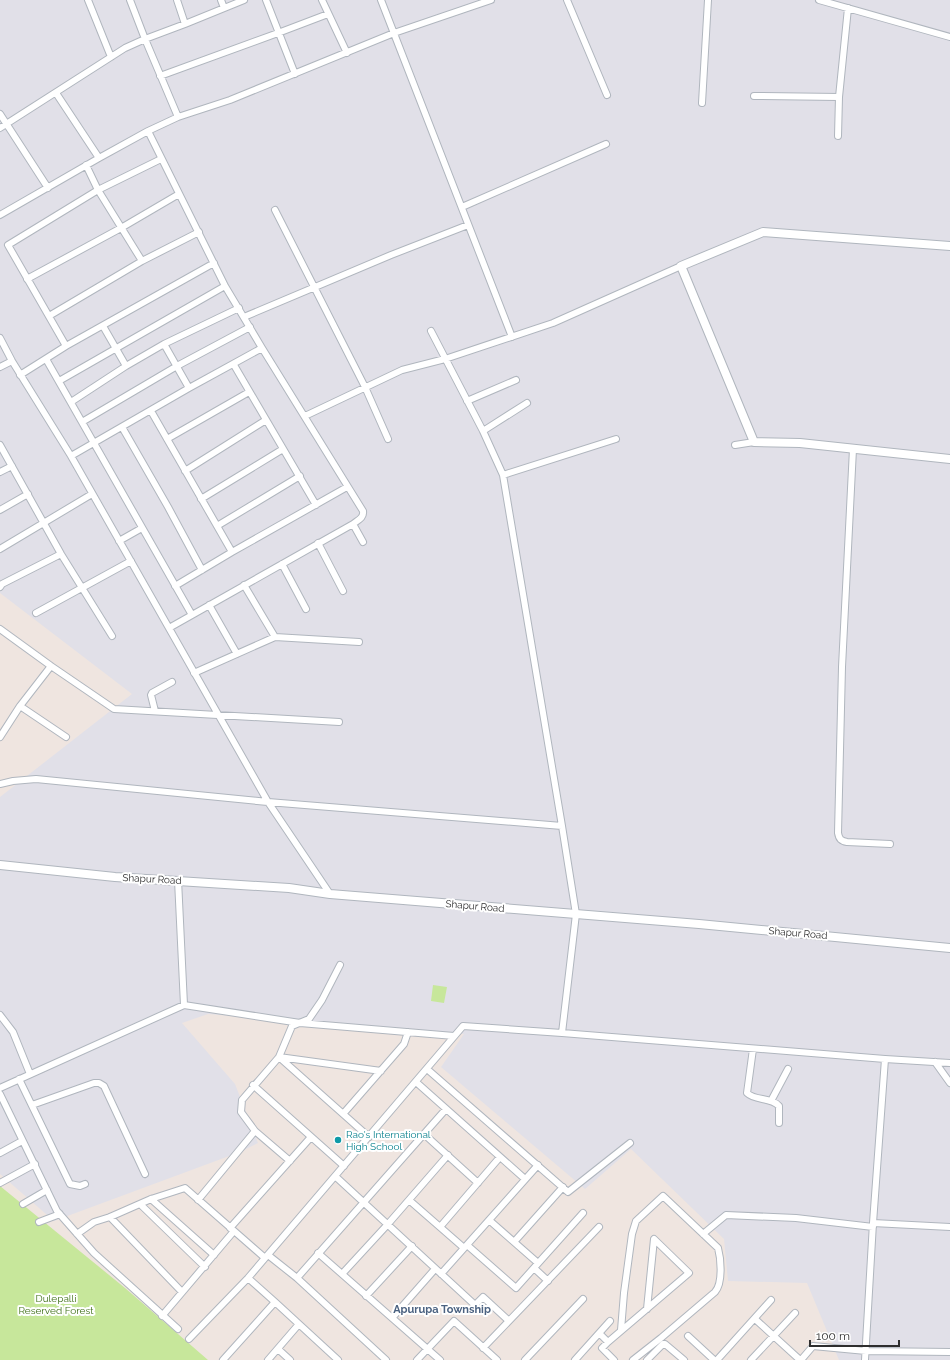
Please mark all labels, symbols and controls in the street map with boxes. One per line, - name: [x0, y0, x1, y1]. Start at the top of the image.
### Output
- street label: Shapur Road: [122, 872, 182, 886]
- street label: Shapur Road: [445, 898, 505, 914]
- street label: Shapur Road: [768, 925, 828, 941]
- place label: Rao's International High School: [346, 1129, 431, 1152]
- marker: Rao's International High School: [333, 1135, 343, 1145]
- park label: Dulepalli Reserved Forest: [18, 1293, 94, 1316]
- district label: Apurupa Township: [393, 1303, 491, 1316]
- scale bar: [810, 1322, 899, 1348]
- text: 100 m: [816, 1329, 850, 1343]

